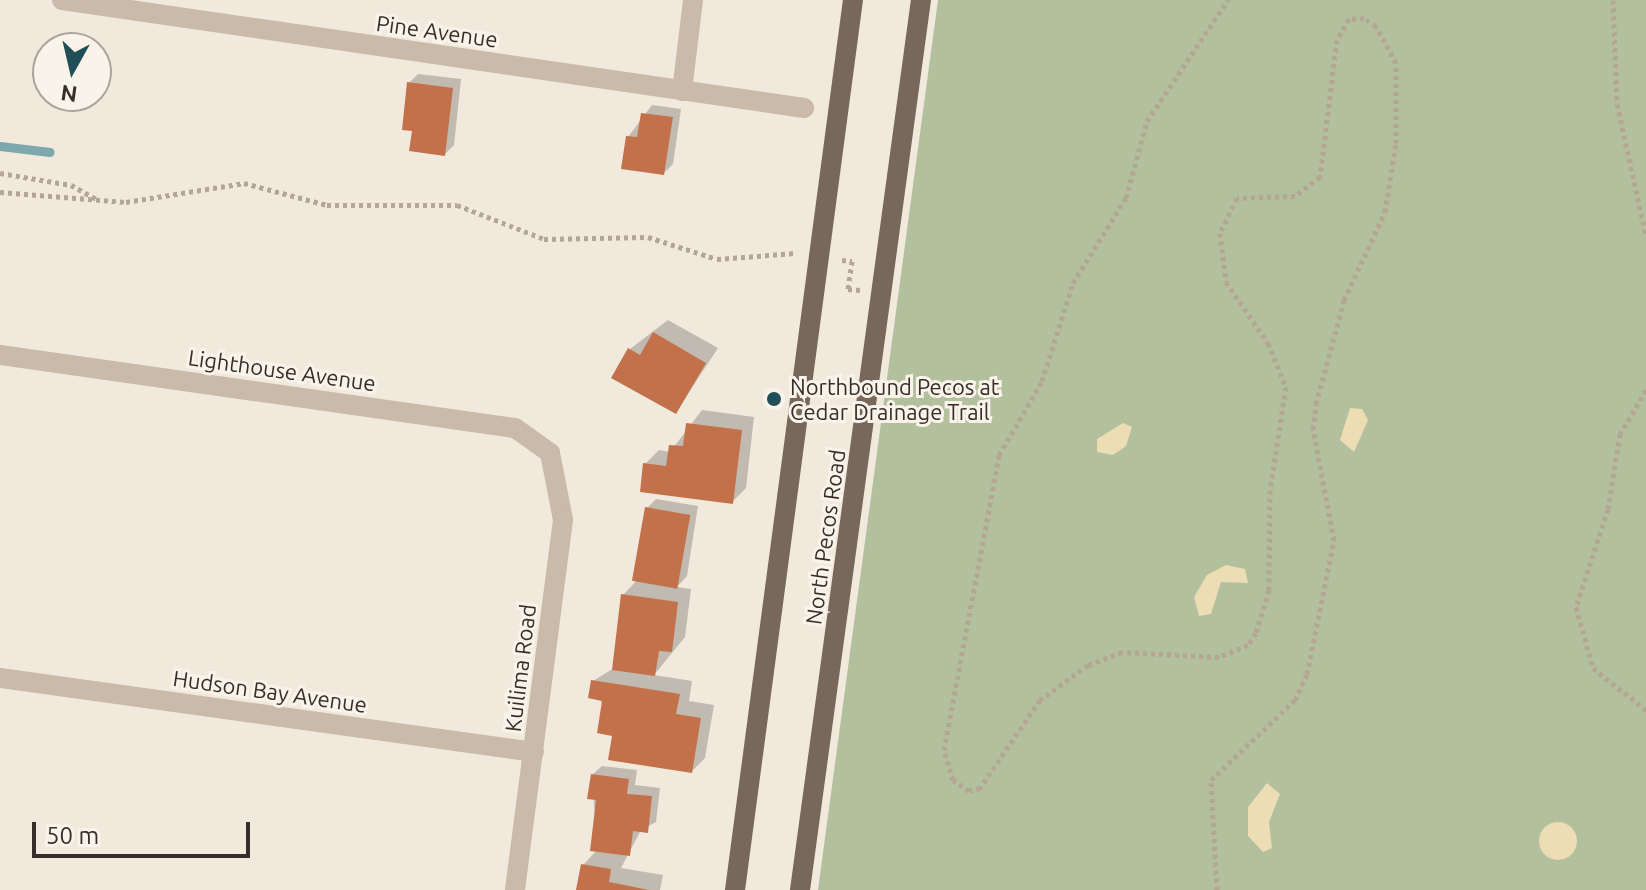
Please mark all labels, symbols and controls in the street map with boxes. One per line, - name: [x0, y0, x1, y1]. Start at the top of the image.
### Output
- street label: Pine Avenue: [375, 9, 499, 53]
- north arrow: [32, 32, 112, 112]
- text: N: [59, 81, 79, 108]
- street label: Lighthouse Avenue: [186, 344, 378, 396]
- place label: Northbound Pecos at Cedar Drainage Trail: [790, 373, 999, 424]
- marker: Northbound Pecos at Cedar Drainage Trail: [765, 390, 783, 408]
- street label: North Pecos Road: [800, 448, 850, 626]
- street label: Kuilima Road: [499, 603, 541, 733]
- street label: Hudson Bay Avenue: [171, 664, 369, 718]
- scale bar: [36, 806, 254, 856]
- text: 50 m: [46, 822, 99, 849]

